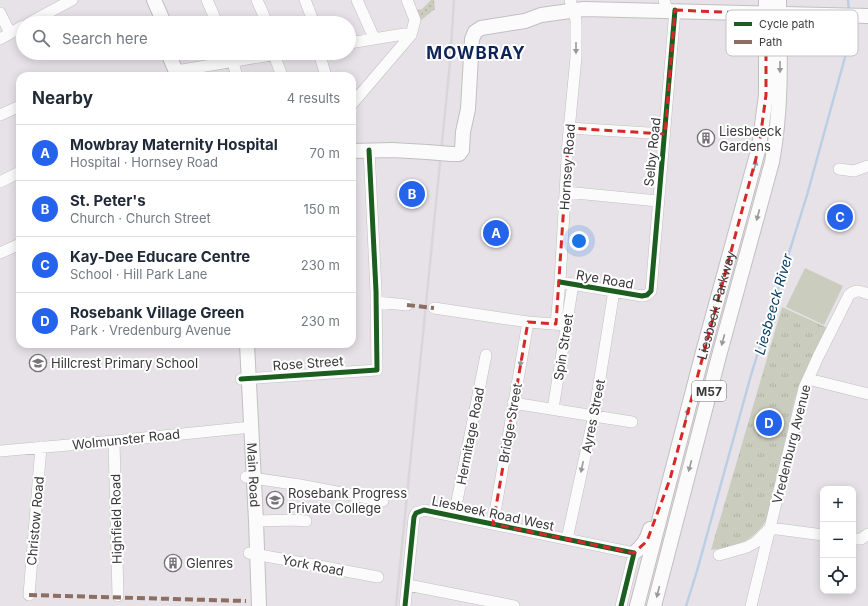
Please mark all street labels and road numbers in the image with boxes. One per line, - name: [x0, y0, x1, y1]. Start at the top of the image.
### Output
- street label: Selby Road: [640, 117, 664, 187]
- street label: Hornsey Road: [556, 123, 578, 211]
- street label: Liesbeek Parkway: [693, 249, 738, 361]
- street label: Rye Road: [575, 266, 635, 292]
- street label: Spin Street: [550, 312, 576, 382]
- street label: Rose Street: [272, 353, 344, 373]
- street label: Ayres Street: [578, 378, 608, 454]
- road number: M57: [692, 381, 726, 401]
- street label: Bridge Street: [495, 382, 525, 464]
- street label: Vredenburg Avenue: [768, 383, 814, 505]
- street label: Hermitage Road: [453, 386, 487, 486]
- street label: Wolmunster Road: [71, 425, 181, 453]
- street label: Main Road: [244, 442, 263, 508]
- street label: Highfield Road: [107, 474, 125, 564]
- street label: Christow Road: [23, 476, 47, 566]
- street label: Liesbeek Road West: [430, 492, 556, 534]
- street label: York Road: [281, 551, 345, 579]

